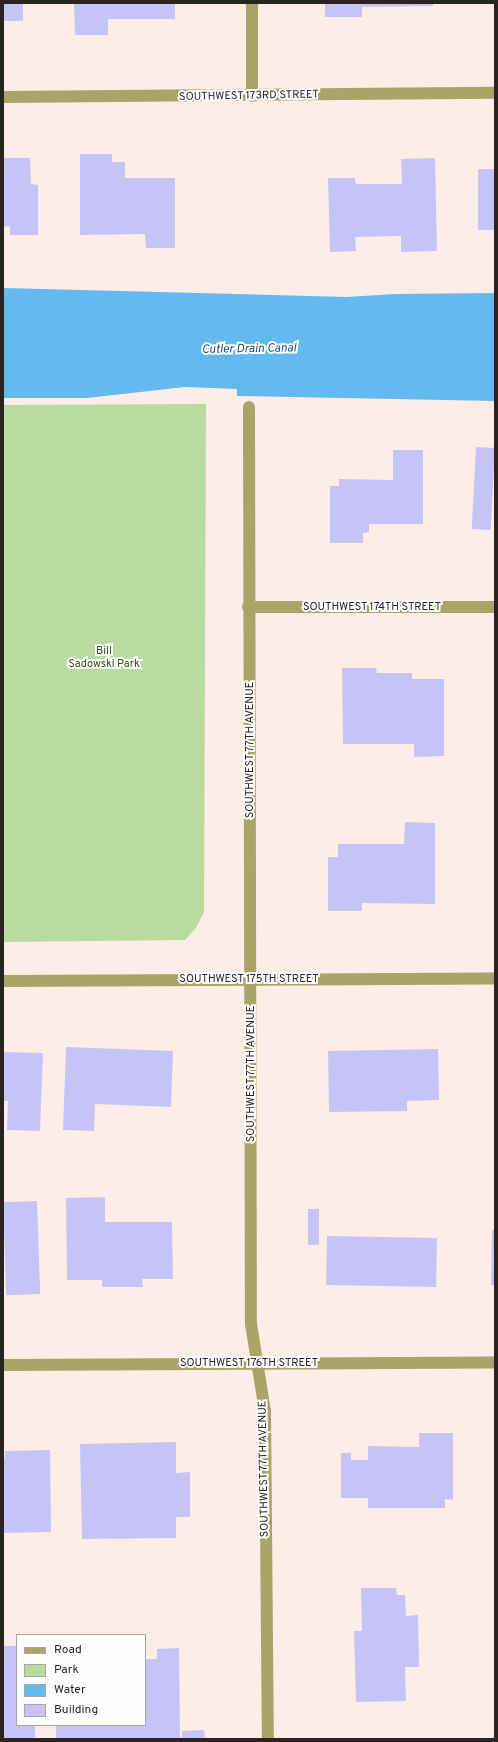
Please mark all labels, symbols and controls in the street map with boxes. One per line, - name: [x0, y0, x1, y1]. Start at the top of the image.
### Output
- street label: SOUTHWEST 173RD STREET: [179, 88, 319, 104]
- water label: Cutler Drain Canal: [202, 342, 296, 358]
- street label: SOUTHWEST 174TH STREET: [303, 600, 441, 614]
- park label: Bill Sadowski Park: [68, 645, 140, 671]
- street label: SOUTHWEST 77TH AVENUE: [243, 681, 257, 819]
- street label: SOUTHWEST 175TH STREET: [179, 972, 319, 986]
- street label: SOUTHWEST 77TH AVENUE: [244, 1005, 258, 1143]
- street label: SOUTHWEST 176TH STREET: [180, 1356, 318, 1370]
- street label: SOUTHWEST 77TH AVENUE: [256, 1400, 272, 1538]
- legend: [16, 1634, 146, 1726]
- text: Road: [54, 1642, 82, 1658]
- text: Park: [54, 1662, 79, 1678]
- text: Water: [54, 1682, 86, 1698]
- text: Building: [54, 1702, 98, 1718]

